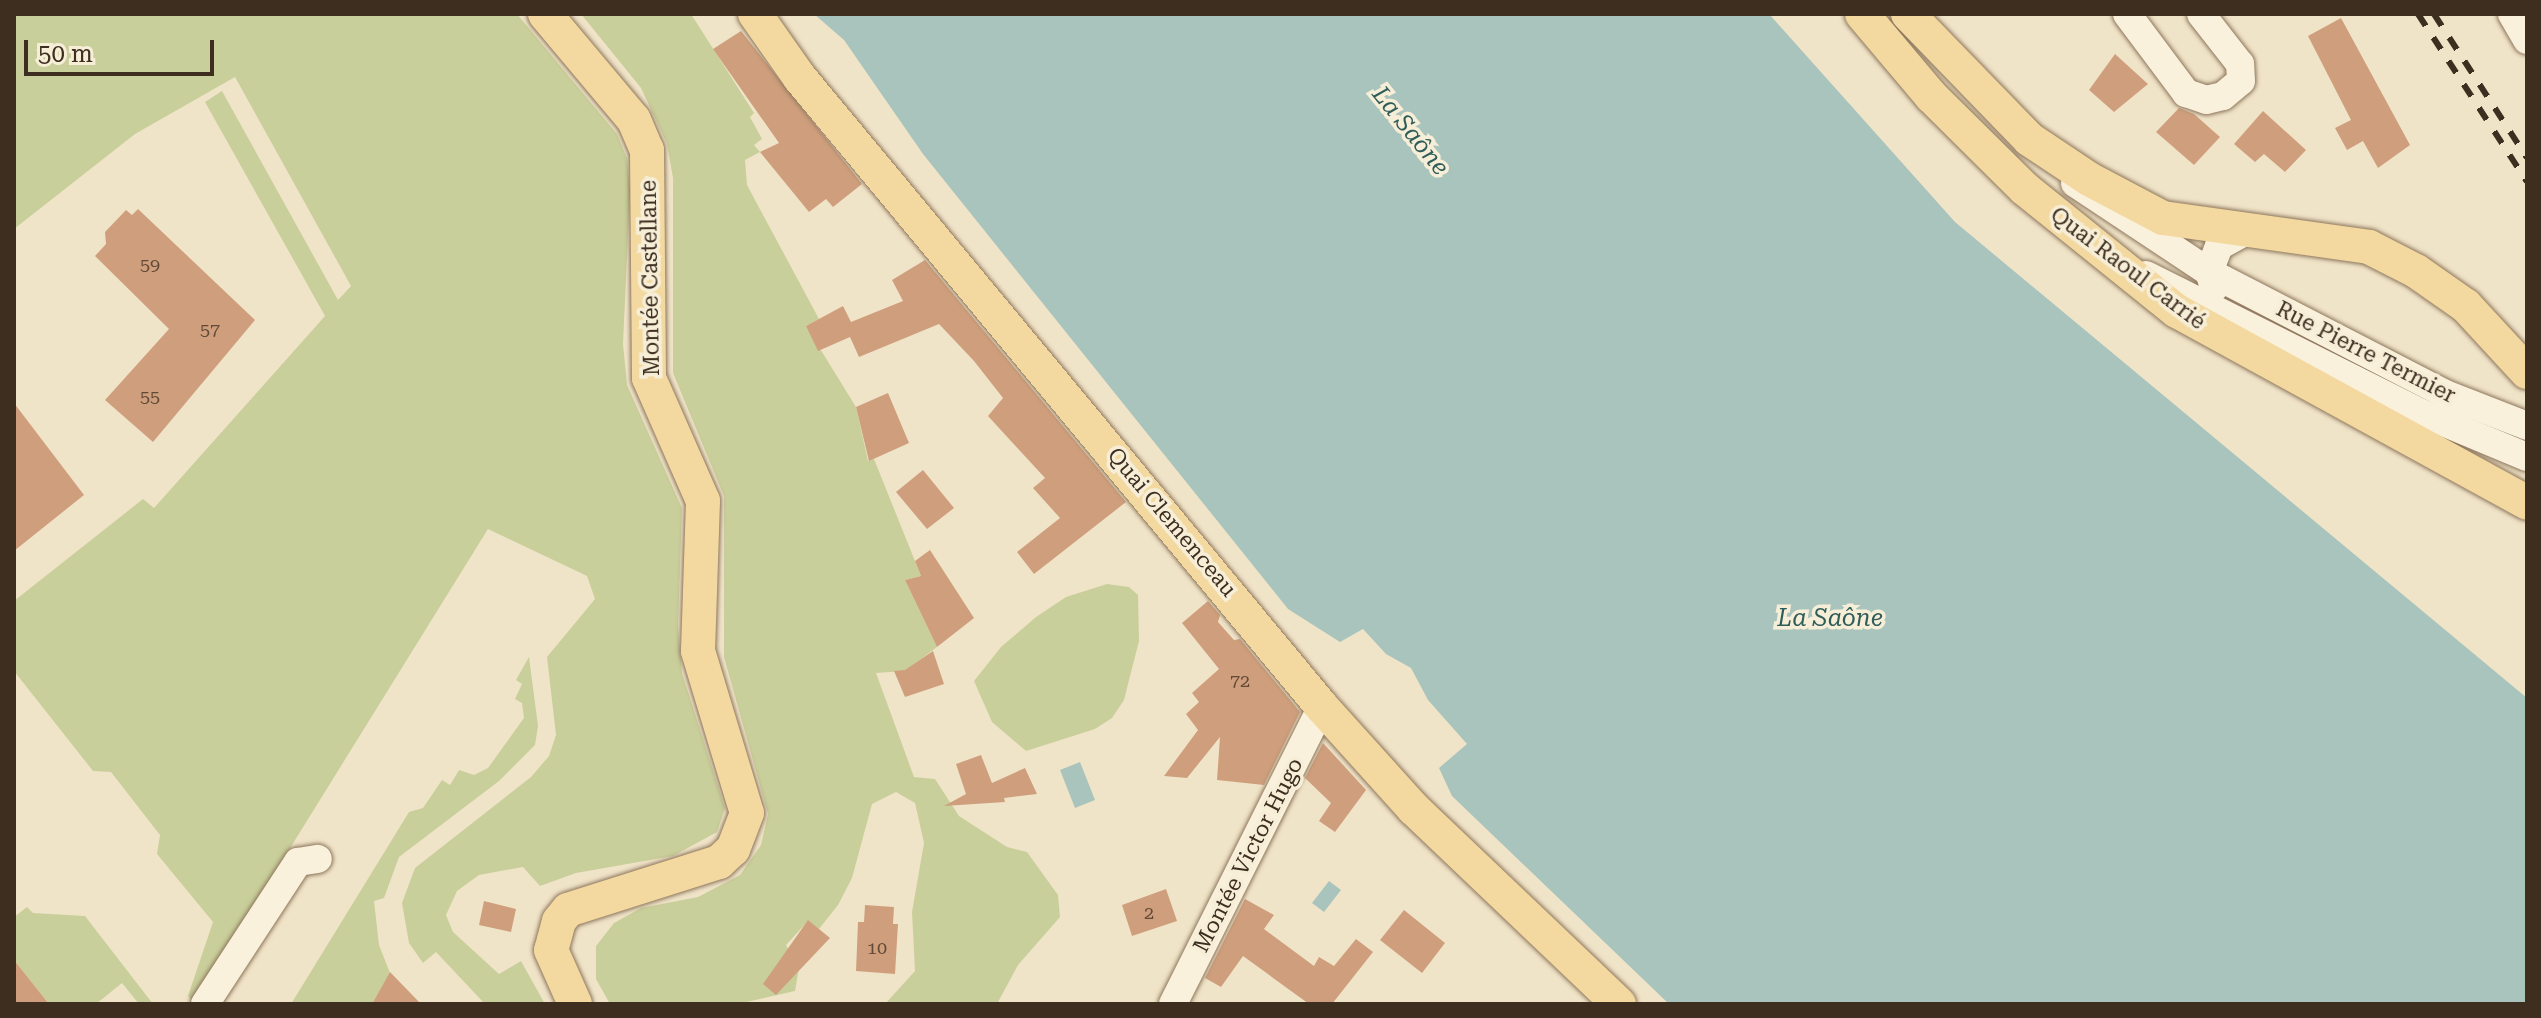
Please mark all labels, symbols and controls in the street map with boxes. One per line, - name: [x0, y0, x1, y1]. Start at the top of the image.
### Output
- scale bar: [28, 24, 218, 74]
- text: 50 m: [38, 40, 93, 68]
- water label: La Saône: [1366, 81, 1454, 181]
- street label: Montée Castellane: [635, 180, 665, 376]
- street label: Quai Raoul Carrié: [2045, 201, 2211, 335]
- house number: 59: [140, 254, 160, 276]
- street label: Rue Pierre Termier: [2272, 295, 2460, 409]
- house number: 57: [200, 319, 220, 341]
- house number: 55: [140, 386, 160, 408]
- street label: Quai Clemenceau: [1102, 442, 1242, 602]
- water label: La Saône: [1777, 605, 1883, 633]
- house number: 72: [1230, 670, 1250, 692]
- street label: Montée Victor Hugo: [1188, 753, 1308, 957]
- house number: 2: [1144, 902, 1154, 924]
- house number: 10: [867, 937, 887, 959]

